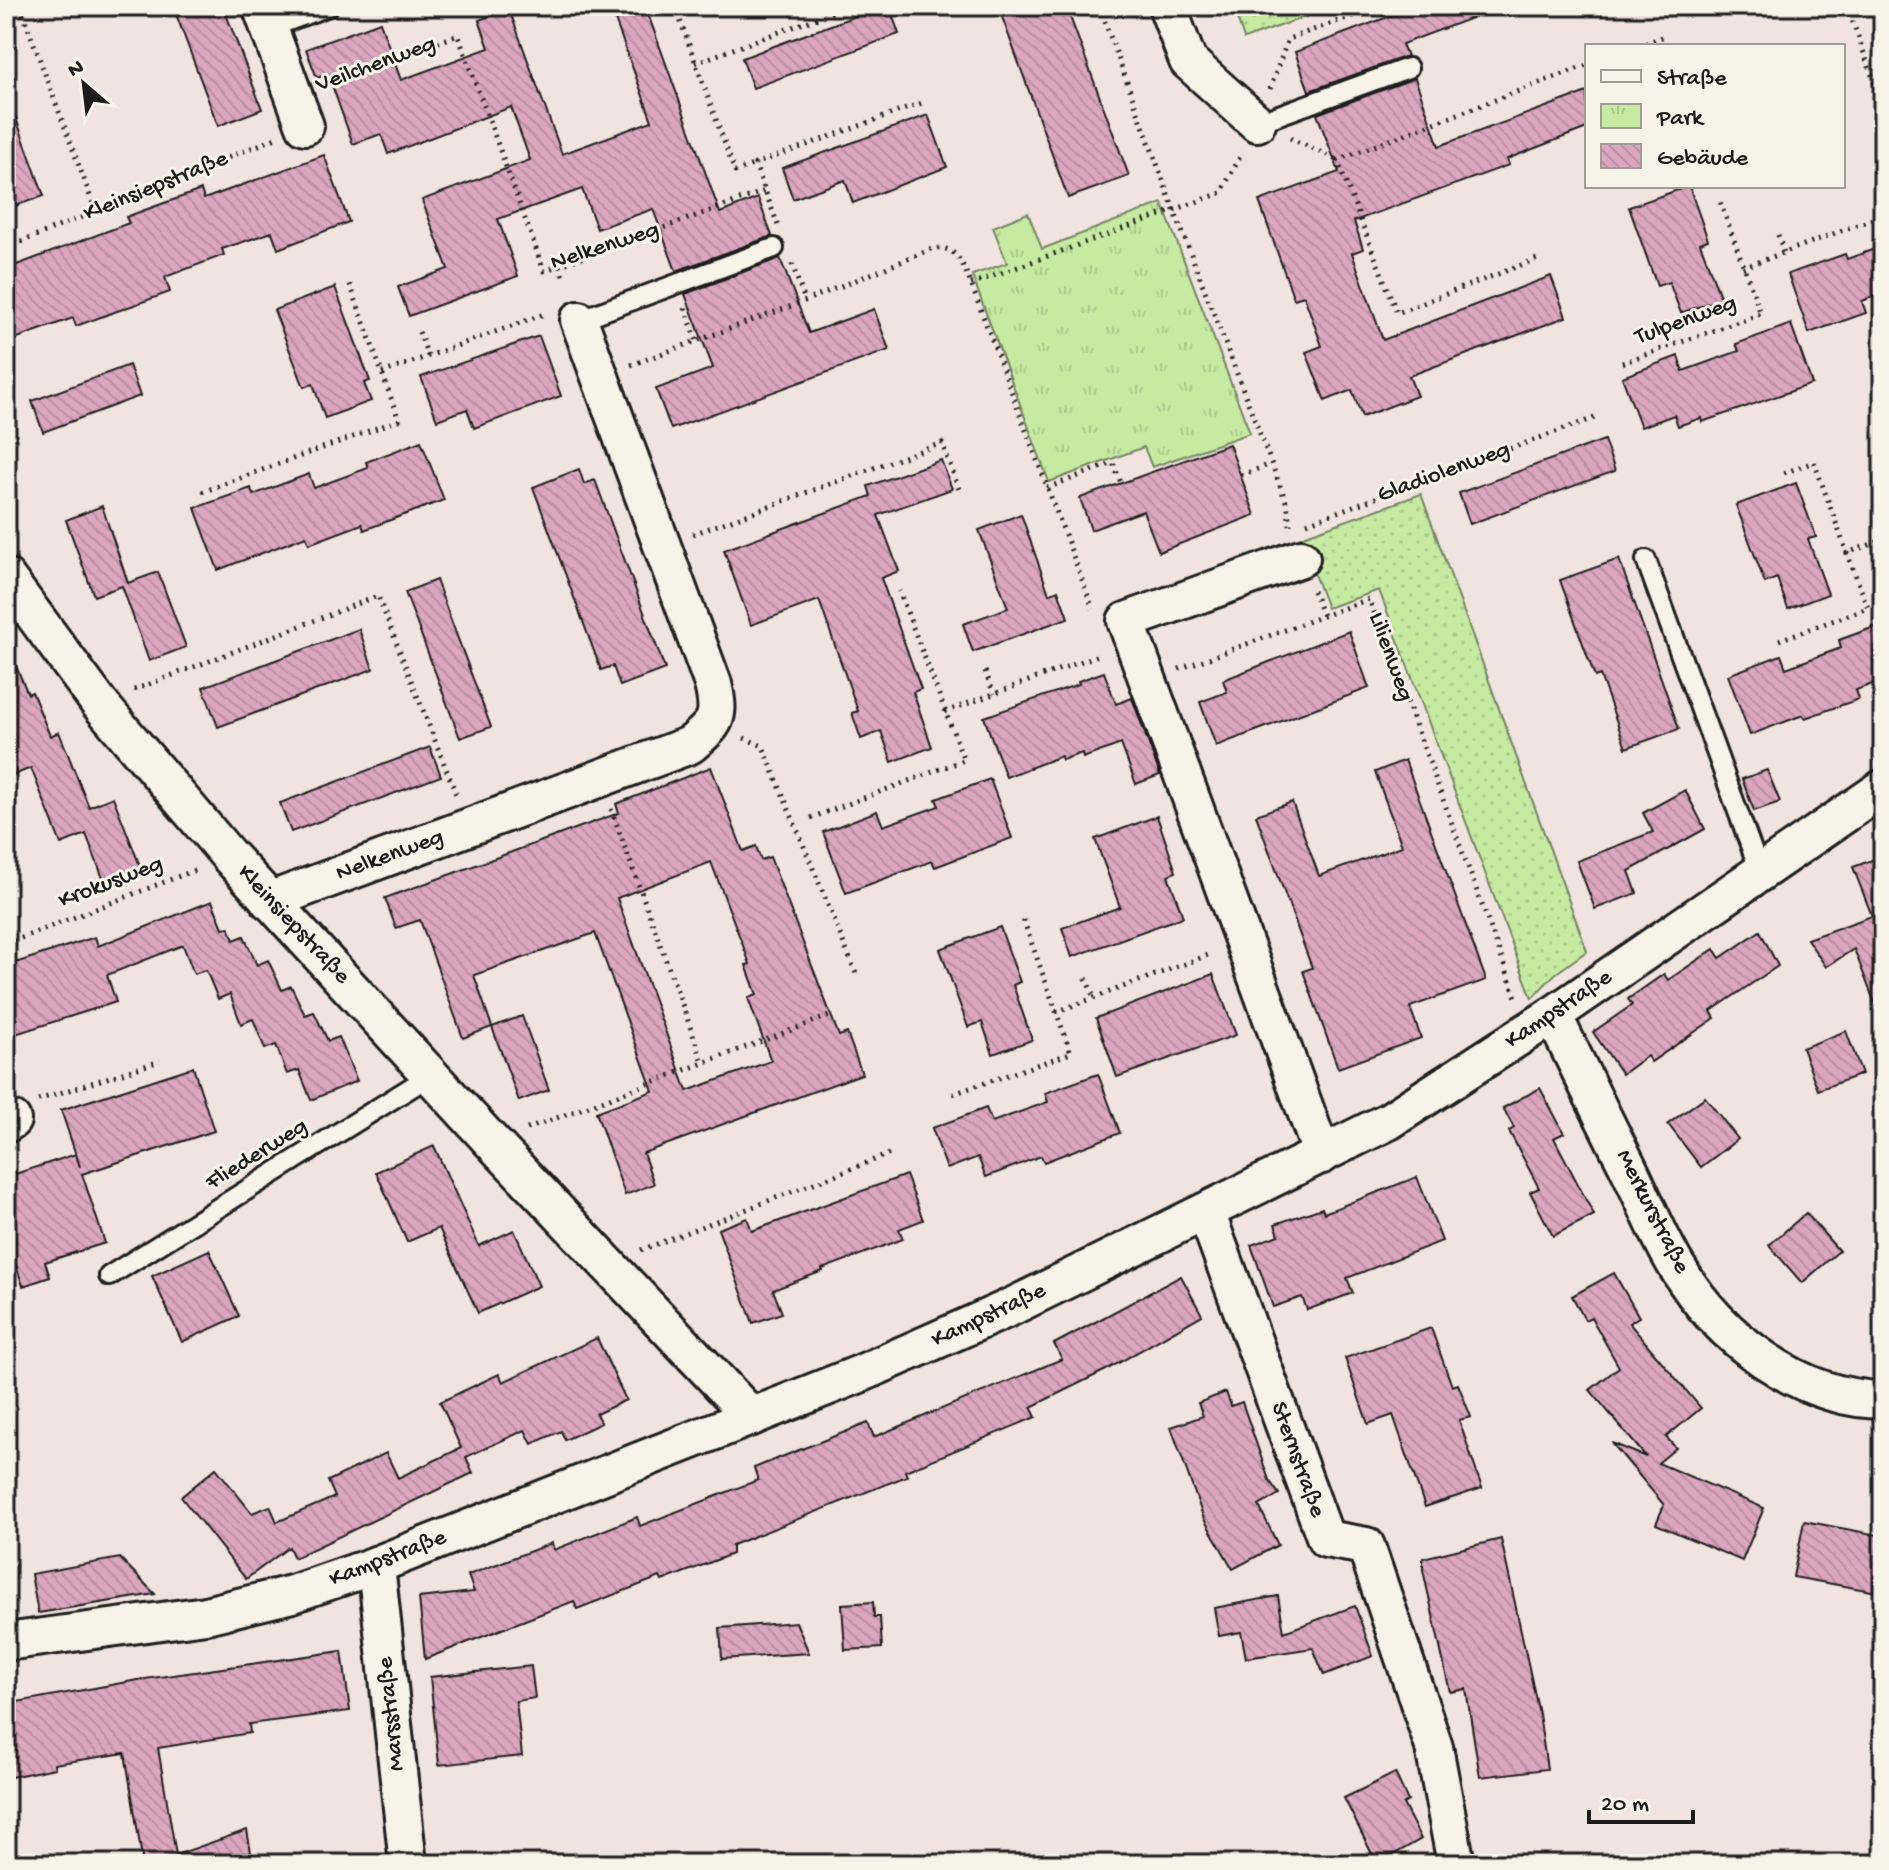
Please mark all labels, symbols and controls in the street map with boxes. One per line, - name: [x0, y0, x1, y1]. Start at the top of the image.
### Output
- street label: Veilchenweg: [311, 30, 440, 100]
- north arrow: [44, 44, 124, 124]
- legend: [1585, 44, 1845, 188]
- text: N: [64, 55, 89, 85]
- text: Straße: [1657, 65, 1727, 94]
- text: Park: [1656, 105, 1705, 134]
- street label: Kleinsiepstraße: [80, 145, 233, 229]
- text: Gebäude: [1657, 145, 1749, 174]
- street label: Nelkenweg: [547, 216, 663, 278]
- street label: Tulpenweg: [1629, 289, 1741, 353]
- street label: Gladiolenweg: [1374, 436, 1514, 510]
- street label: Lilienweg: [1360, 608, 1420, 706]
- street label: Nelkenweg: [332, 823, 448, 889]
- street label: Krokusweg: [55, 850, 167, 916]
- street label: Kleinsiepstraße: [230, 859, 356, 991]
- street label: Kampstraße: [1500, 963, 1619, 1056]
- street label: Fliederweg: [200, 1112, 313, 1198]
- street label: Merkurstraße: [1608, 1145, 1696, 1279]
- street label: Kampstraße: [927, 1277, 1051, 1355]
- street label: Sternstraße: [1263, 1398, 1331, 1522]
- street label: Kampstraße: [325, 1523, 451, 1595]
- street label: Marsstraße: [372, 1655, 412, 1773]
- scale bar: [1589, 1774, 1693, 1824]
- text: 20 m: [1601, 1791, 1649, 1820]

